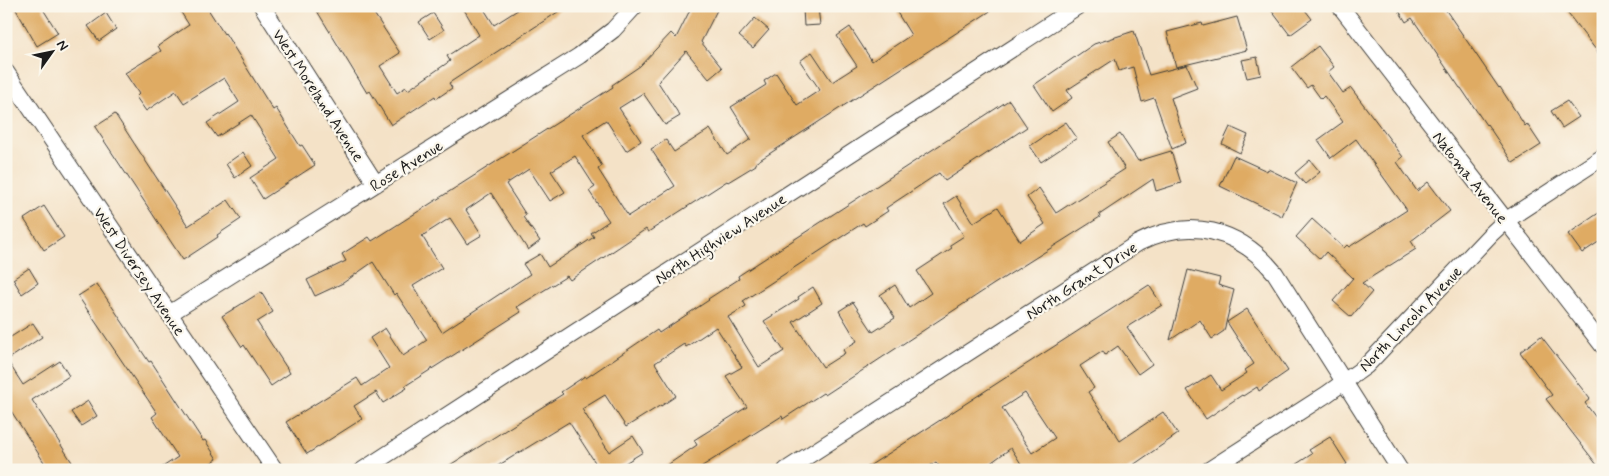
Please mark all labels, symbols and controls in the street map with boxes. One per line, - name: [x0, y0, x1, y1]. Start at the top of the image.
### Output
- street label: West Moreland Avenue: [267, 25, 369, 166]
- north arrow: [28, 28, 78, 78]
- text: N: [52, 37, 72, 54]
- street label: Natoma Avenue: [1427, 128, 1512, 228]
- street label: Rose Avenue: [366, 135, 448, 197]
- street label: North Highview Avenue: [651, 189, 791, 291]
- street label: West Diversey Avenue: [88, 204, 190, 340]
- street label: North Grant Drive: [1022, 237, 1142, 325]
- street label: North Lincoln Avenue: [1355, 261, 1468, 377]

